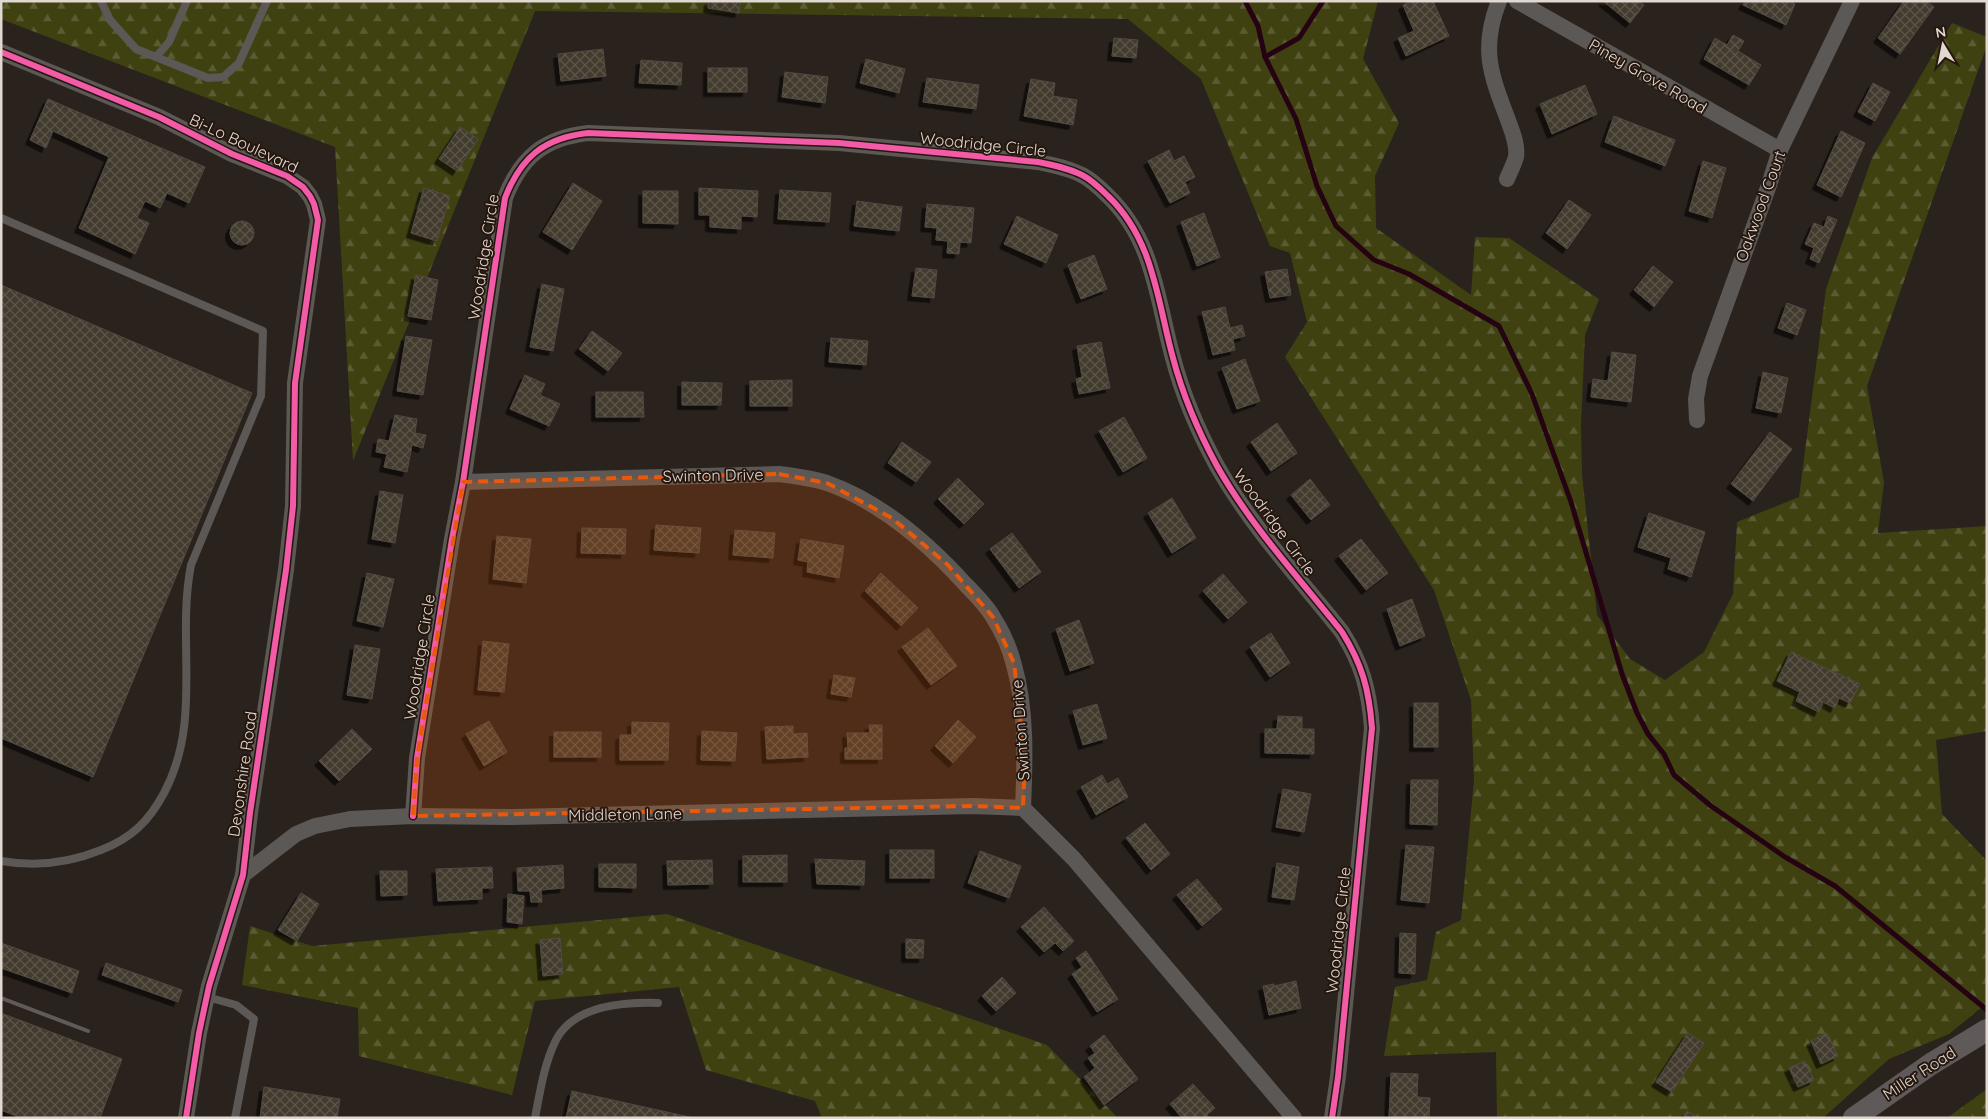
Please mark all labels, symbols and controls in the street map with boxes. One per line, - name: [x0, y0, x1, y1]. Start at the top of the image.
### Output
- north arrow: [1918, 20, 1968, 70]
- text: N: [1934, 22, 1947, 42]
- street label: Piney Grove Road: [1586, 34, 1710, 118]
- street label: Bi-Lo Boulevard: [186, 109, 302, 177]
- street label: Woodridge Circle: [919, 127, 1047, 161]
- street label: Oakwood Court: [1731, 148, 1789, 264]
- street label: Woodridge Circle: [463, 193, 503, 321]
- street label: Swinton Drive: [662, 464, 764, 486]
- street label: Woodridge Circle: [1230, 465, 1320, 579]
- street label: Woodridge Circle: [399, 593, 439, 721]
- street label: Swinton Drive: [1007, 679, 1033, 781]
- street label: Devonshire Road: [223, 710, 261, 838]
- street label: Middleton Lane: [568, 803, 682, 825]
- street label: Woodridge Circle: [1321, 866, 1355, 994]
- street label: Miller Road: [1879, 1042, 1959, 1104]

